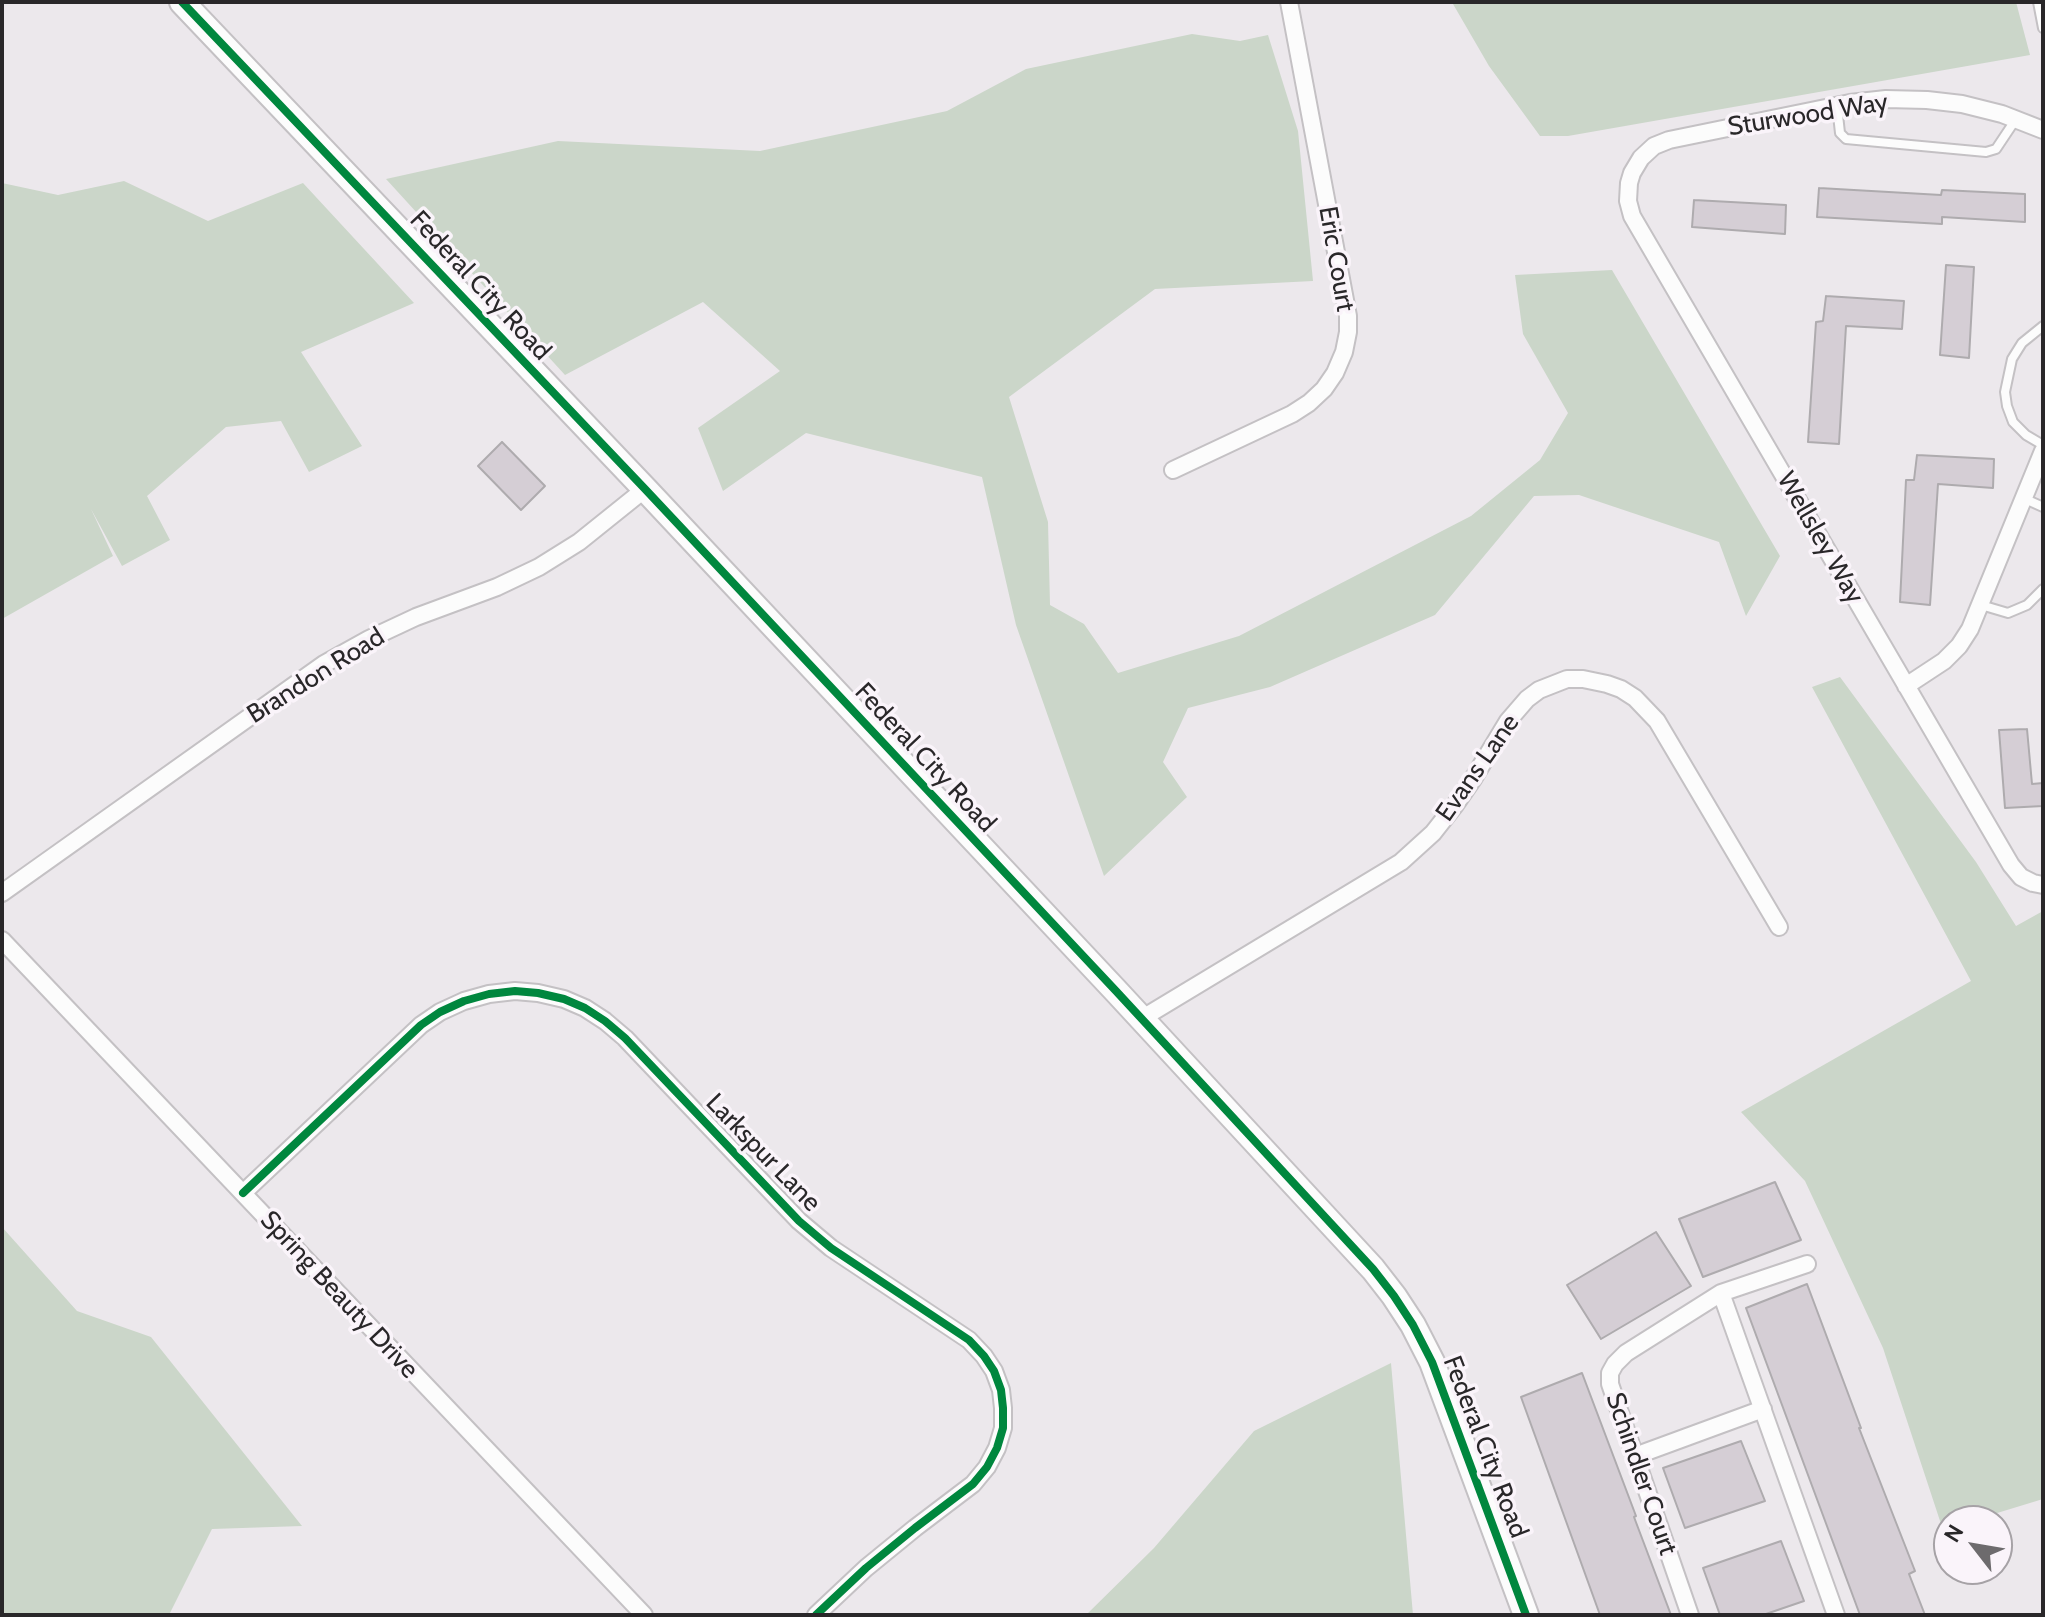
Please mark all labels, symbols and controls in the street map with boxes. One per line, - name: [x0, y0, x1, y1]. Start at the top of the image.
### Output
- street label: Sturwood Way: [1726, 87, 1890, 143]
- street label: Eric Court: [1311, 204, 1361, 314]
- street label: Federal City Road: [403, 205, 557, 367]
- street label: Wellsley Way: [1770, 467, 1870, 609]
- street label: Brandon Road: [242, 621, 390, 731]
- street label: Federal City Road: [848, 677, 1002, 839]
- street label: Evans Lane: [1430, 708, 1526, 828]
- street label: Larkspur Lane: [699, 1088, 827, 1218]
- street label: Spring Beauty Drive: [253, 1205, 425, 1385]
- street label: Federal City Road: [1436, 1352, 1534, 1542]
- street label: Schindler Court: [1599, 1389, 1683, 1559]
- north arrow: [1933, 1505, 2013, 1585]
- text: N: [1938, 1520, 1969, 1547]

